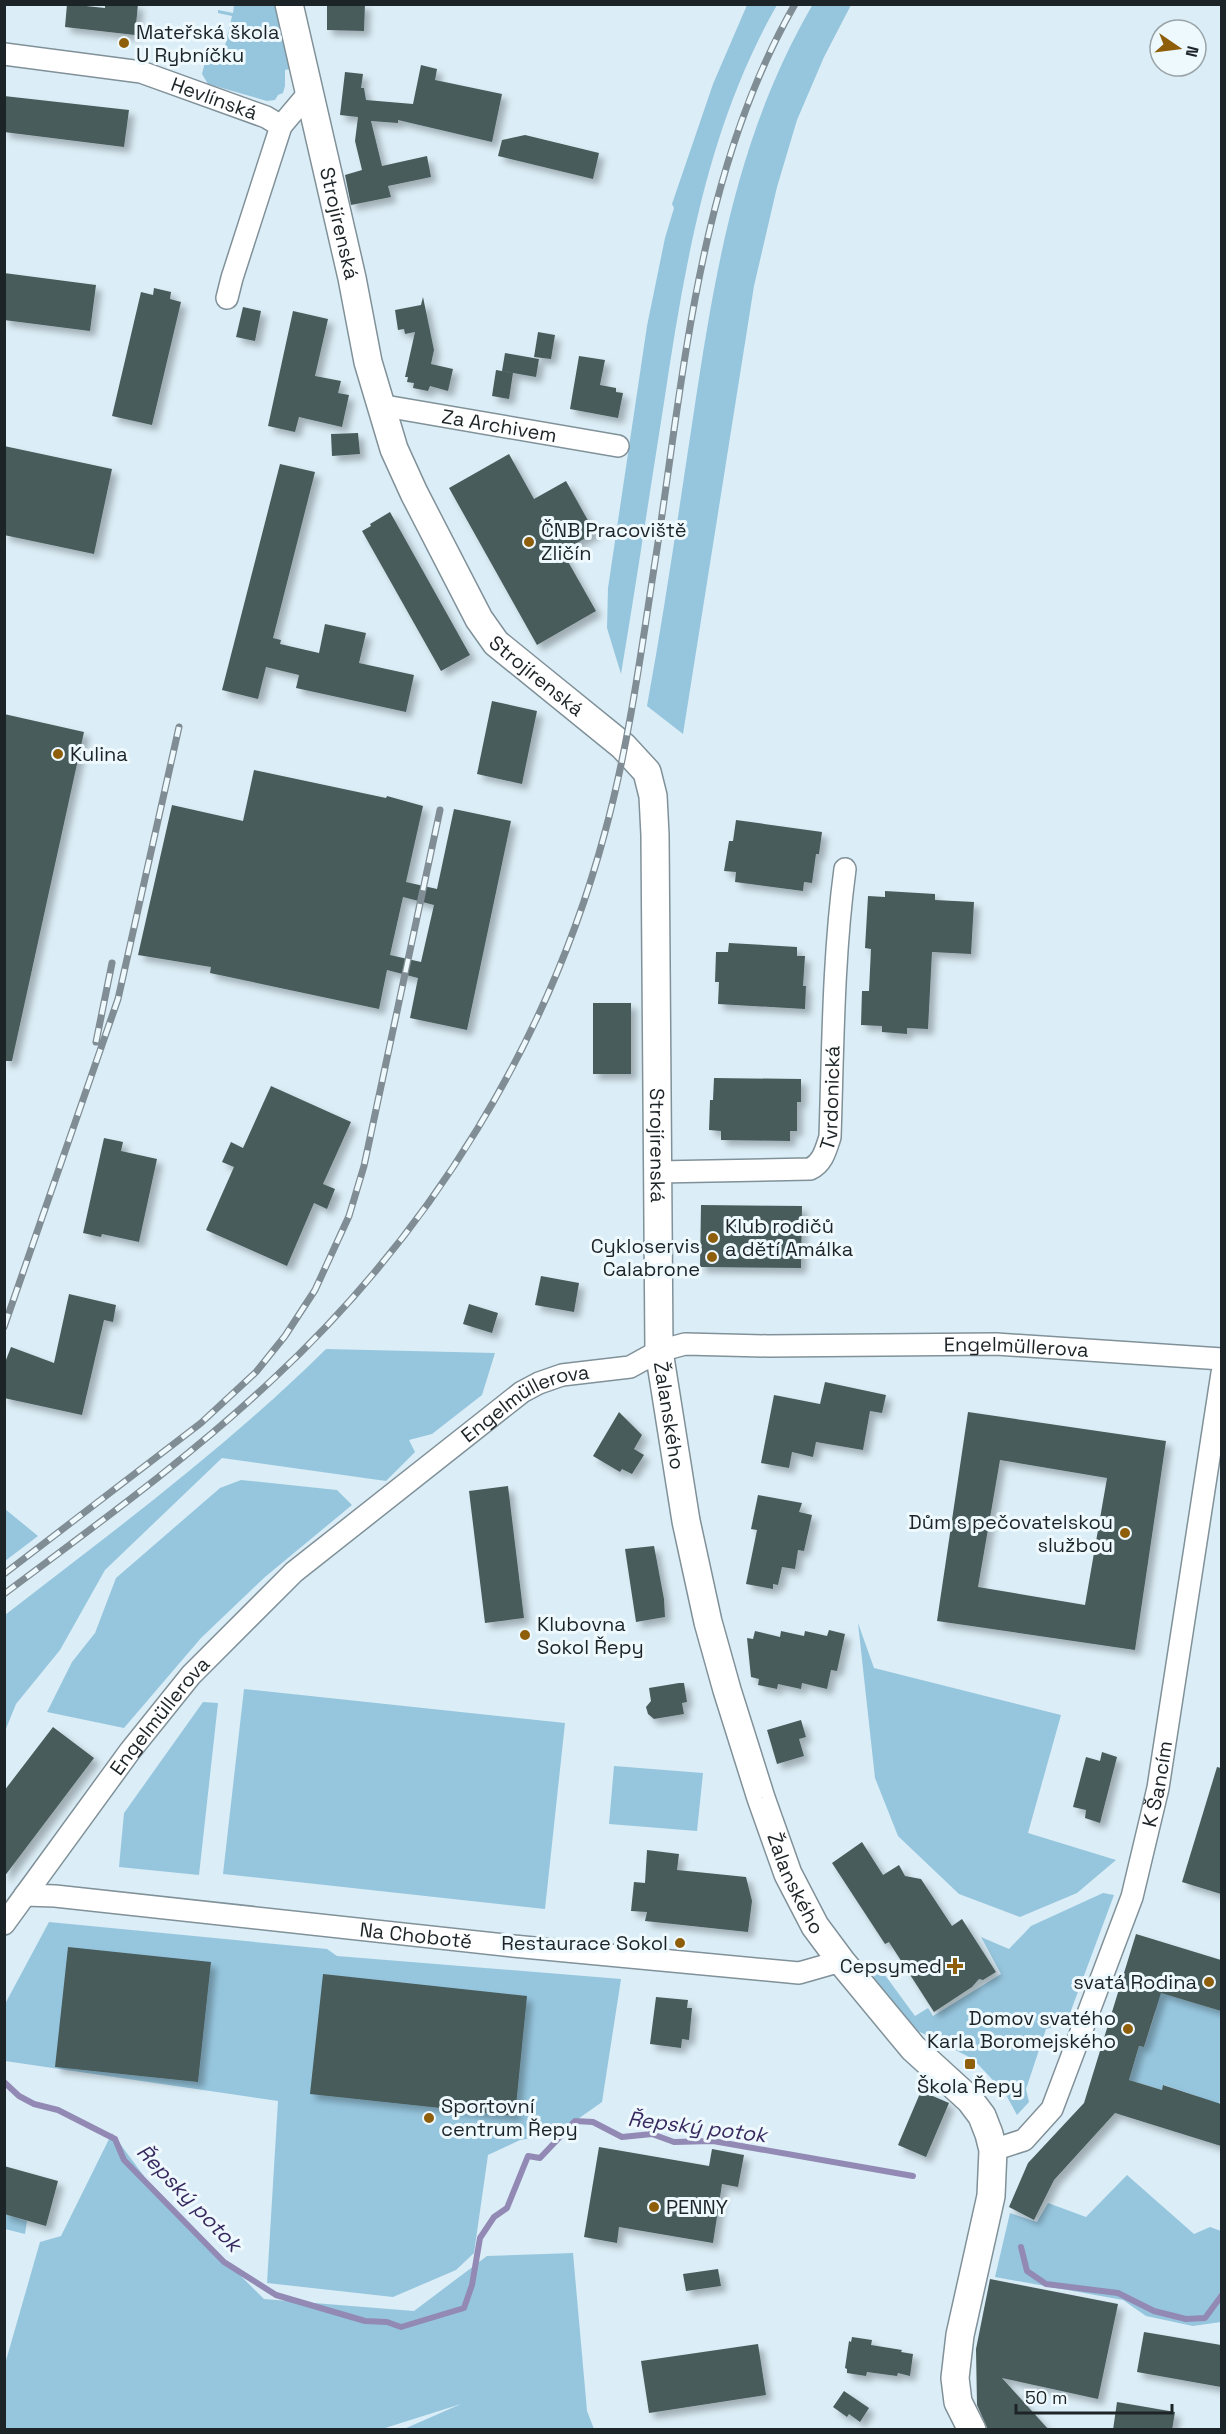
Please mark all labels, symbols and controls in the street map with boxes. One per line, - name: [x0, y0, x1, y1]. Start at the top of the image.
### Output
- north arrow: [1148, 18, 1208, 78]
- place label: Mateřská škola U Rybníčku: [136, 19, 279, 68]
- marker: Mateřská škola U Rybníčku: [117, 36, 131, 50]
- text: N: [1181, 44, 1204, 59]
- street label: Hevlínská: [167, 71, 261, 126]
- street label: Strojírenská: [314, 164, 365, 282]
- street label: Za Archivem: [440, 403, 559, 448]
- place label: ČNB Pracoviště Zličín: [541, 517, 687, 566]
- marker: ČNB Pracoviště Zličín: [522, 535, 536, 549]
- street label: Strojírenská: [484, 630, 589, 722]
- place label: Kulina: [70, 741, 128, 767]
- marker: Kulina: [51, 747, 65, 761]
- street label: Tvrdonická: [814, 1045, 846, 1154]
- street label: Strojírenská: [644, 1088, 671, 1203]
- place label: Klub rodičů a dětí Amálka: [725, 1213, 853, 1262]
- marker: Klub rodičů a dětí Amálka: [706, 1231, 720, 1245]
- place label: Cykloservis Calabrone: [591, 1233, 700, 1282]
- marker: Cykloservis Calabrone: [705, 1250, 719, 1264]
- street label: Engelmüllerova: [944, 1331, 1089, 1363]
- street label: Engelmüllerova: [456, 1359, 591, 1448]
- street label: Žalanského: [648, 1360, 691, 1471]
- place label: Dům s pečovatelskou službou: [909, 1509, 1113, 1558]
- marker: Dům s pečovatelskou službou: [1118, 1526, 1132, 1540]
- place label: Klubovna Sokol Řepy: [537, 1611, 644, 1660]
- marker: Klubovna Sokol Řepy: [518, 1628, 532, 1642]
- street label: Engelmüllerova: [104, 1651, 215, 1780]
- street label: K Šancím: [1136, 1739, 1178, 1830]
- street label: Žalanského: [761, 1829, 830, 1940]
- street label: Na Chobotě: [358, 1916, 473, 1954]
- place label: Restaurace Sokol: [501, 1930, 668, 1956]
- marker: Restaurace Sokol: [673, 1936, 687, 1950]
- place label: Cepsymed: [840, 1953, 942, 1979]
- marker: Cepsymed: [946, 1957, 964, 1975]
- place label: svatá Rodina: [1073, 1969, 1197, 1995]
- marker: svatá Rodina: [1202, 1975, 1216, 1989]
- place label: Domov svatého Karla Boromejského: [927, 2005, 1116, 2054]
- marker: Domov svatého Karla Boromejského: [1121, 2022, 1135, 2036]
- marker: Škola Řepy: [963, 2057, 977, 2071]
- place label: Škola Řepy: [917, 2073, 1023, 2099]
- place label: Sportovní centrum Řepy: [441, 2093, 578, 2142]
- water label: Řepský potok: [626, 2105, 771, 2149]
- marker: Sportovní centrum Řepy: [422, 2111, 436, 2125]
- water label: Řepský potok: [131, 2138, 249, 2259]
- place label: PENNY: [666, 2194, 728, 2220]
- marker: PENNY: [647, 2200, 661, 2214]
- scale bar: [1016, 2377, 1172, 2415]
- text: 50 m: [1025, 2386, 1067, 2409]

